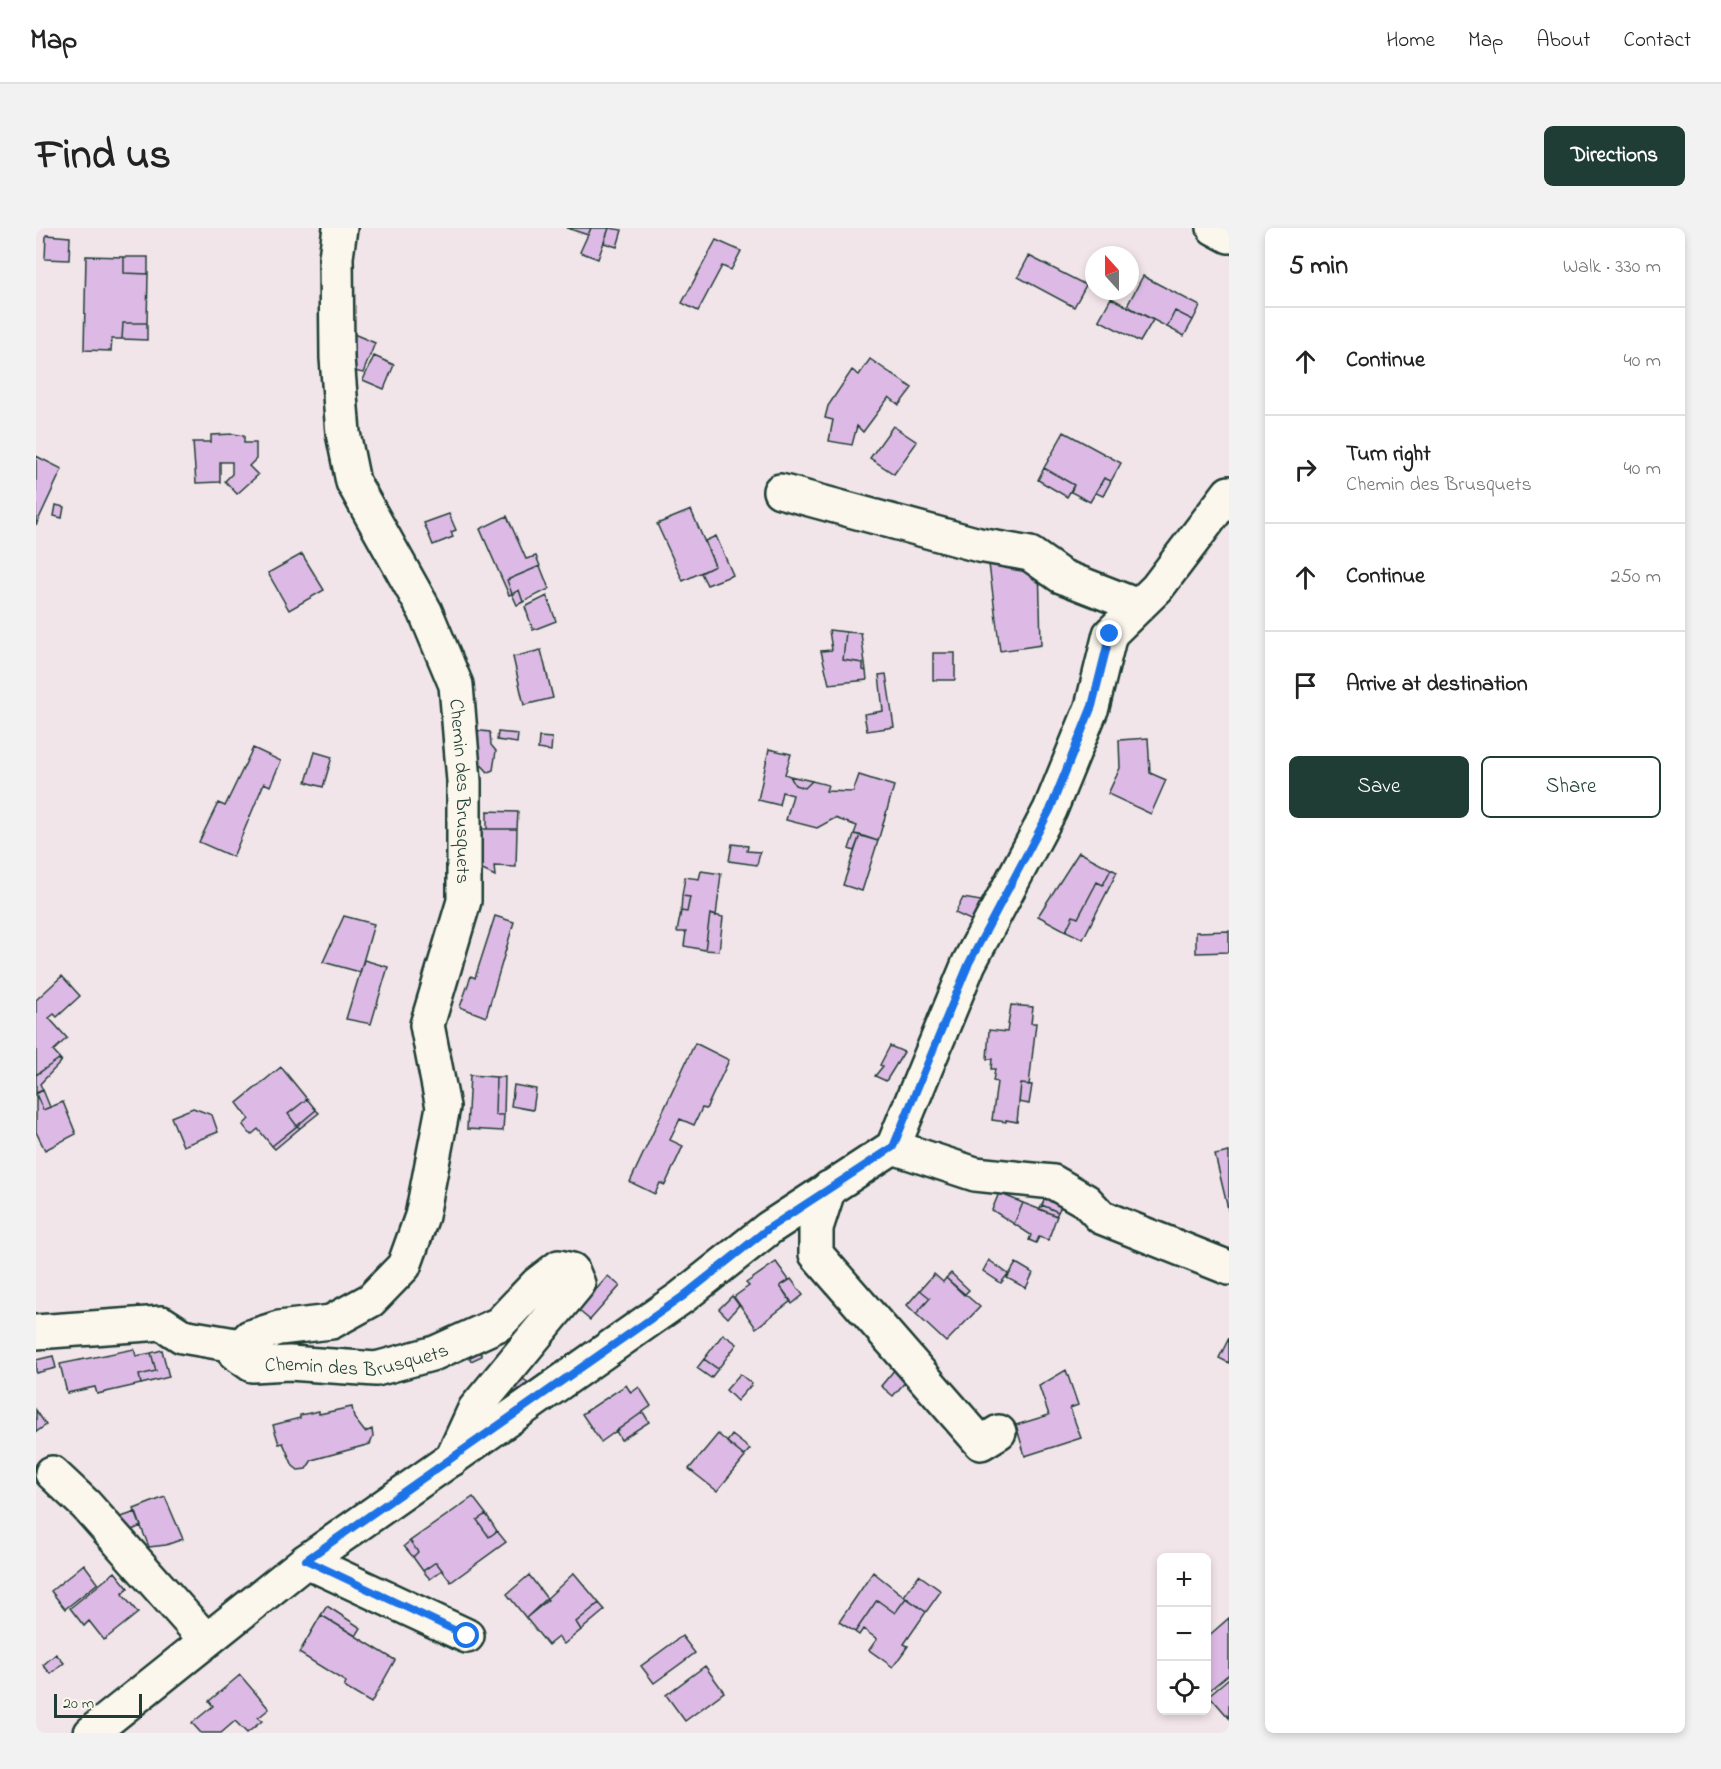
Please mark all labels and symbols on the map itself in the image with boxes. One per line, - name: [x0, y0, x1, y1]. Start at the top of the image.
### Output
- north arrow: [1085, 246, 1139, 300]
- route end: [1096, 620, 1122, 646]
- street label: Chemin des Brusquets: [440, 698, 476, 884]
- street label: Chemin des Brusquets: [264, 1337, 454, 1386]
- route start: [453, 1622, 479, 1648]
- scale bar: [54, 1691, 142, 1718]

